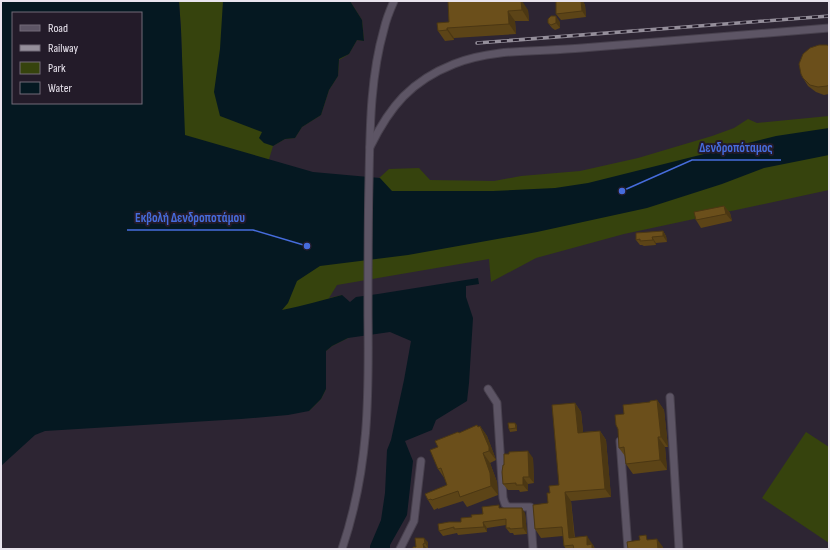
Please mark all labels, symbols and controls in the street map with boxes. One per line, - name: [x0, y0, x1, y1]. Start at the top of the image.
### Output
- legend: [12, 12, 142, 104]
- text: Road: [48, 21, 68, 36]
- text: Railway: [48, 41, 79, 56]
- text: Park: [48, 61, 66, 76]
- text: Water: [48, 81, 72, 96]
- callout: Δενδροπόταμος: [692, 135, 781, 160]
- text: Δενδροπόταμος: [699, 140, 773, 156]
- callout: Εκβολή Δενδροποτάμου: [127, 205, 253, 230]
- text: Εκβολή Δενδροποτάμου: [135, 210, 245, 226]

